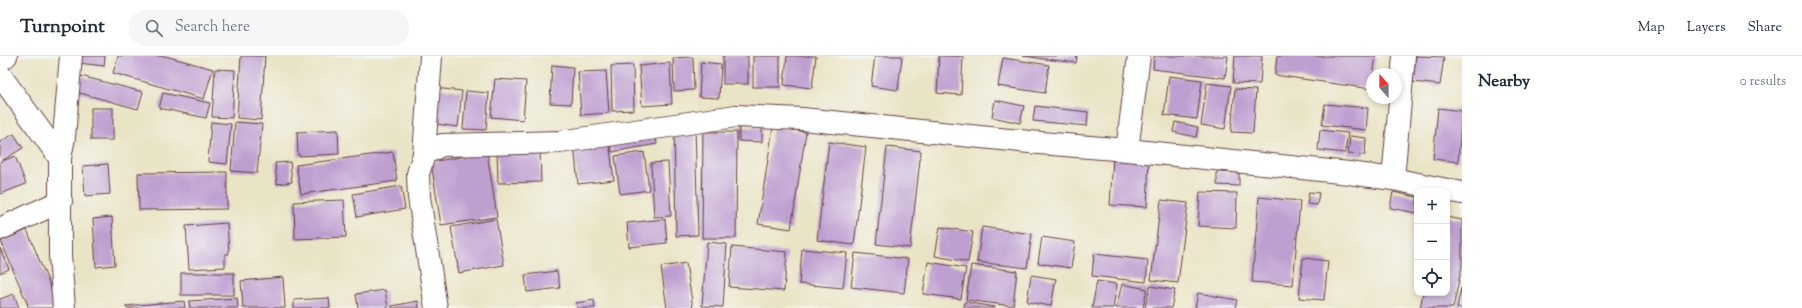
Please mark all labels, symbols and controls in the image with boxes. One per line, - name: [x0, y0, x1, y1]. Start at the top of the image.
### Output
- search box: [129, 10, 409, 46]
- text: Turnpoint: [20, 14, 105, 41]
- icon: search: [143, 17, 165, 39]
- text: Search here: [175, 17, 250, 38]
- text: Map: [1638, 18, 1665, 38]
- text: Layers: [1687, 18, 1725, 38]
- text: Share: [1747, 18, 1782, 38]
- north arrow: [1366, 68, 1402, 104]
- text: Nearby: [1478, 70, 1530, 94]
- text: 0 results: [1740, 73, 1786, 91]
- map controls: [1414, 188, 1450, 296]
- button: +: [1414, 188, 1450, 224]
- button: −: [1414, 224, 1450, 260]
- button: locate: [1414, 260, 1450, 296]

